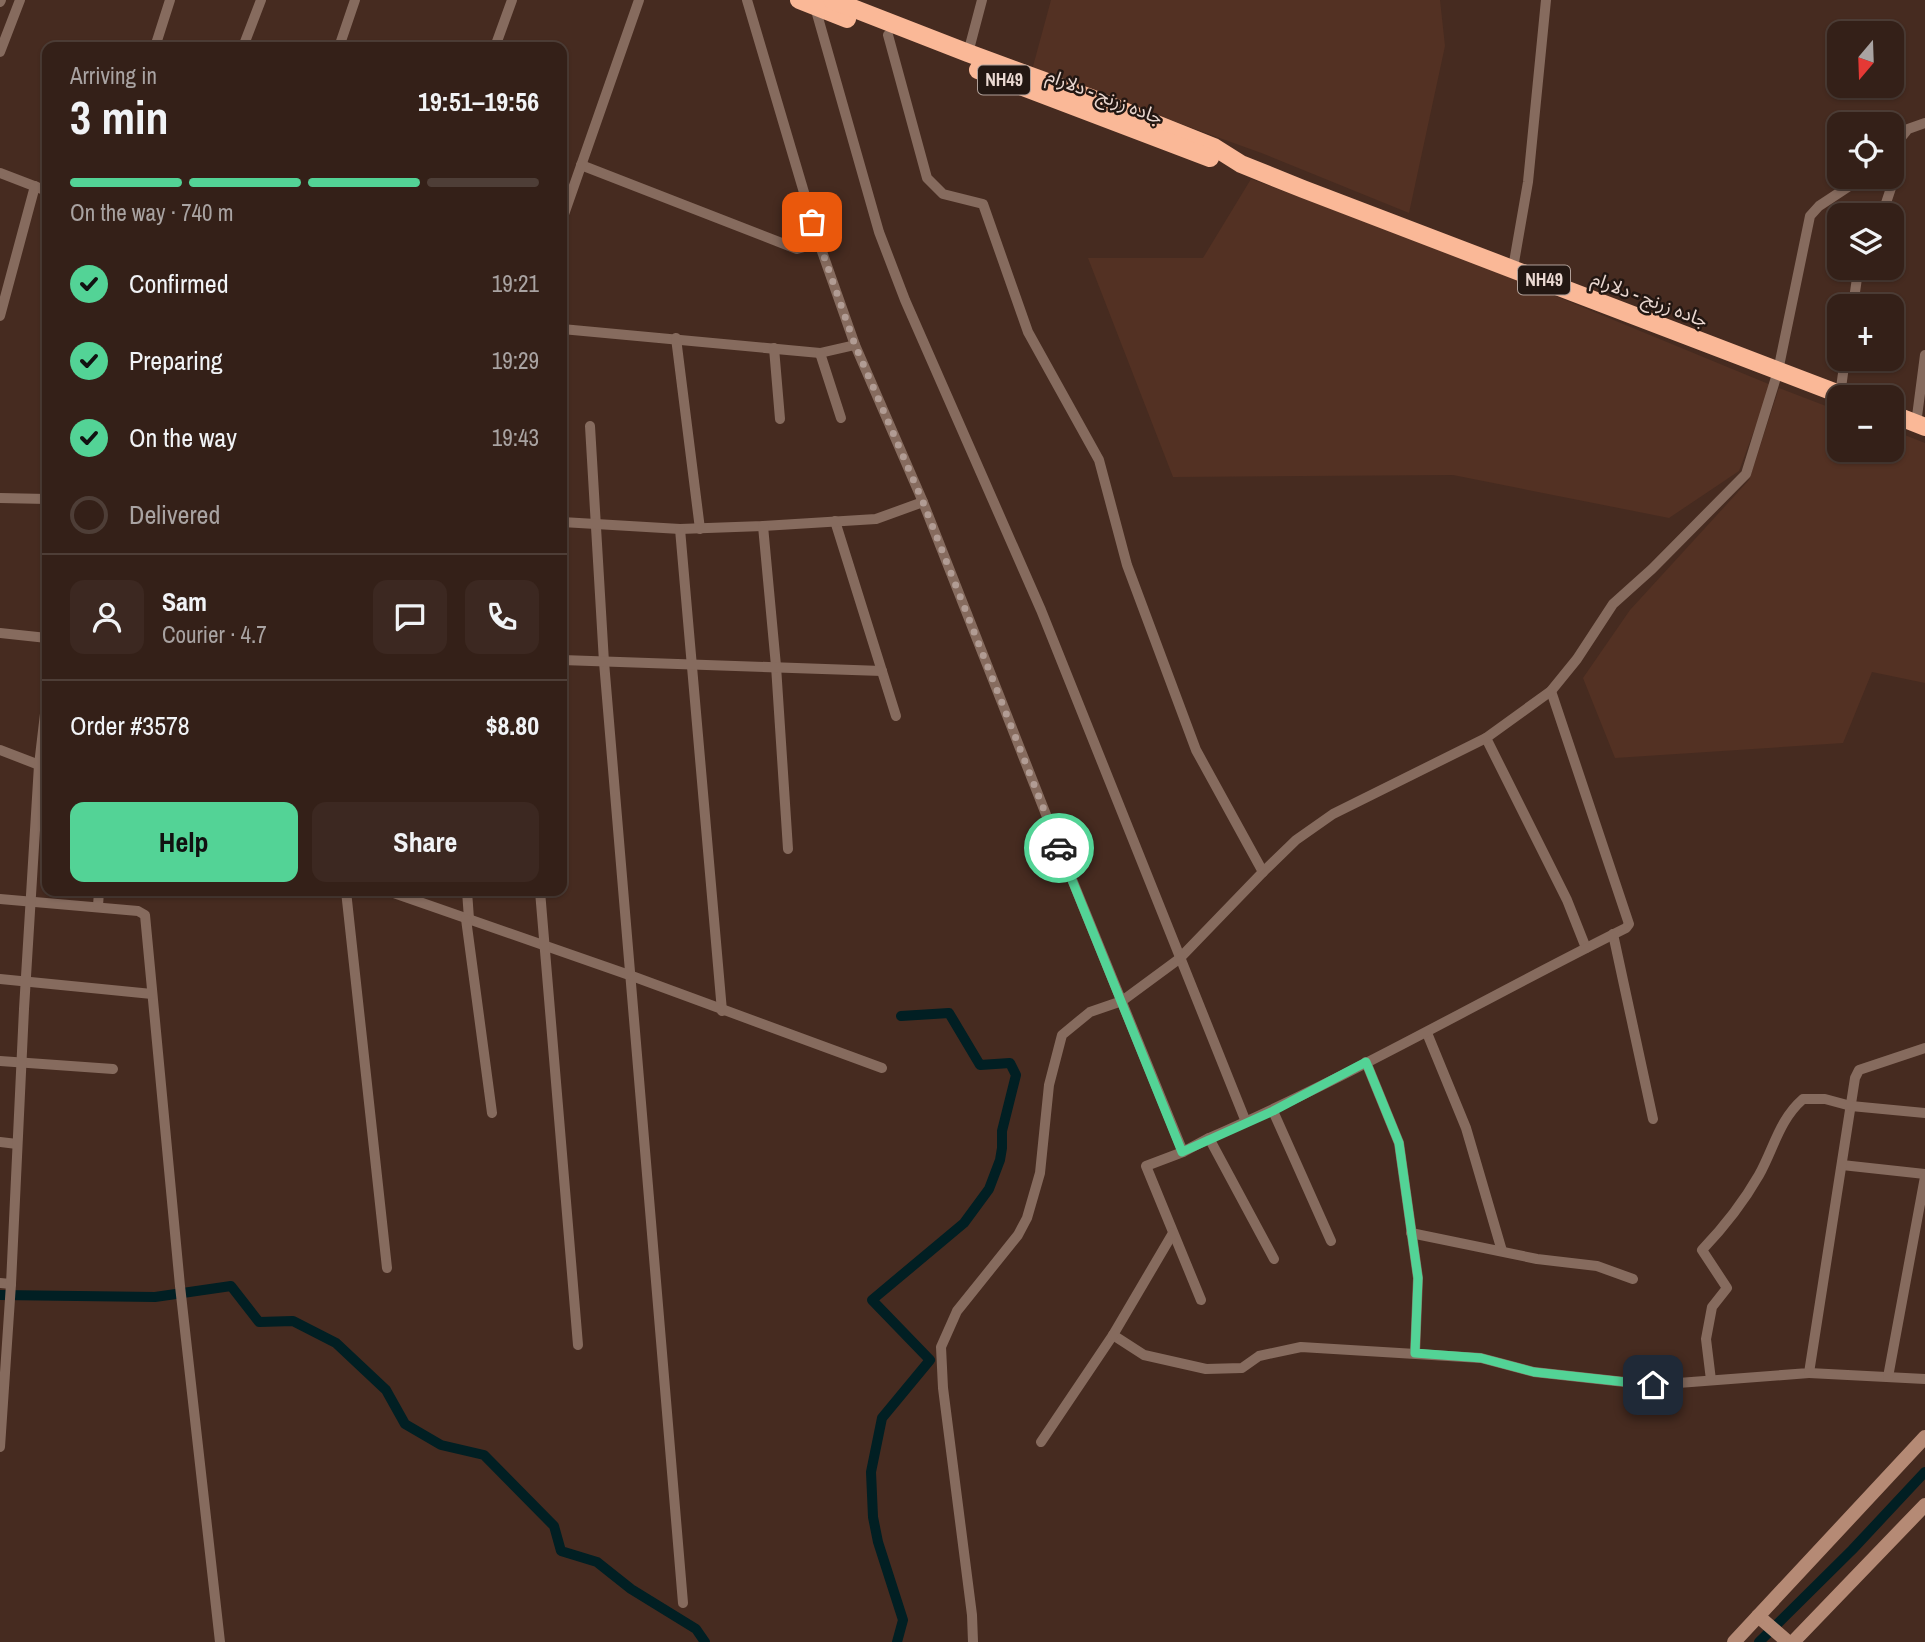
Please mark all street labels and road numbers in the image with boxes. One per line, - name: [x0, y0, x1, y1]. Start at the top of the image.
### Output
- street label: جاده زرنج - دلارام: [1042, 62, 1167, 132]
- road number: NH49: [978, 66, 1030, 94]
- street label: جاده زرنج - دلارام: [1587, 265, 1712, 335]
- road number: NH49: [1518, 266, 1570, 294]

